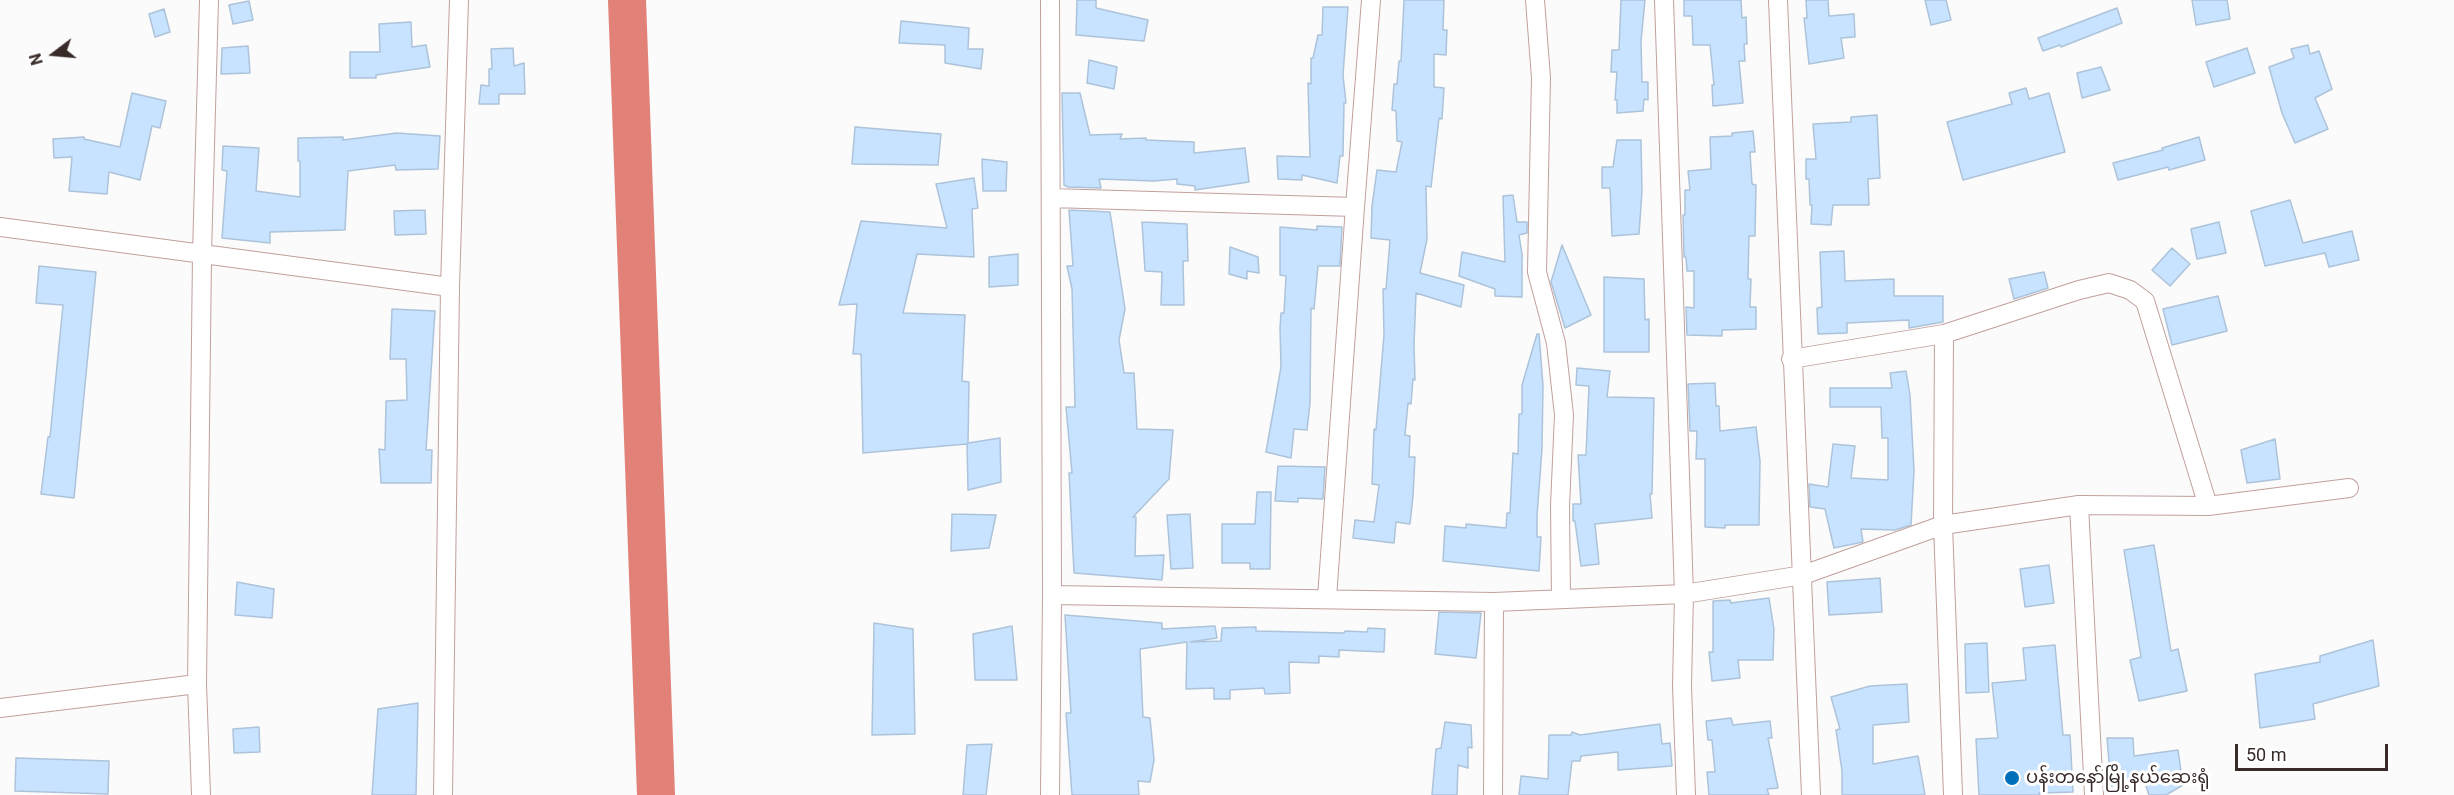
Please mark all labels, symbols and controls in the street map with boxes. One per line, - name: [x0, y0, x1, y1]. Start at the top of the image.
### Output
- north arrow: [24, 24, 84, 84]
- text: N: [26, 51, 47, 67]
- scale bar: [2238, 732, 2391, 770]
- text: 50 m: [2246, 744, 2286, 765]
- place label: ပန်းတနော်မြို့နယ်ဆေးရုံ: [2026, 767, 2210, 789]
- marker: ပန်းတနော်မြို့နယ်ဆေးရုံ: [2003, 769, 2021, 787]

